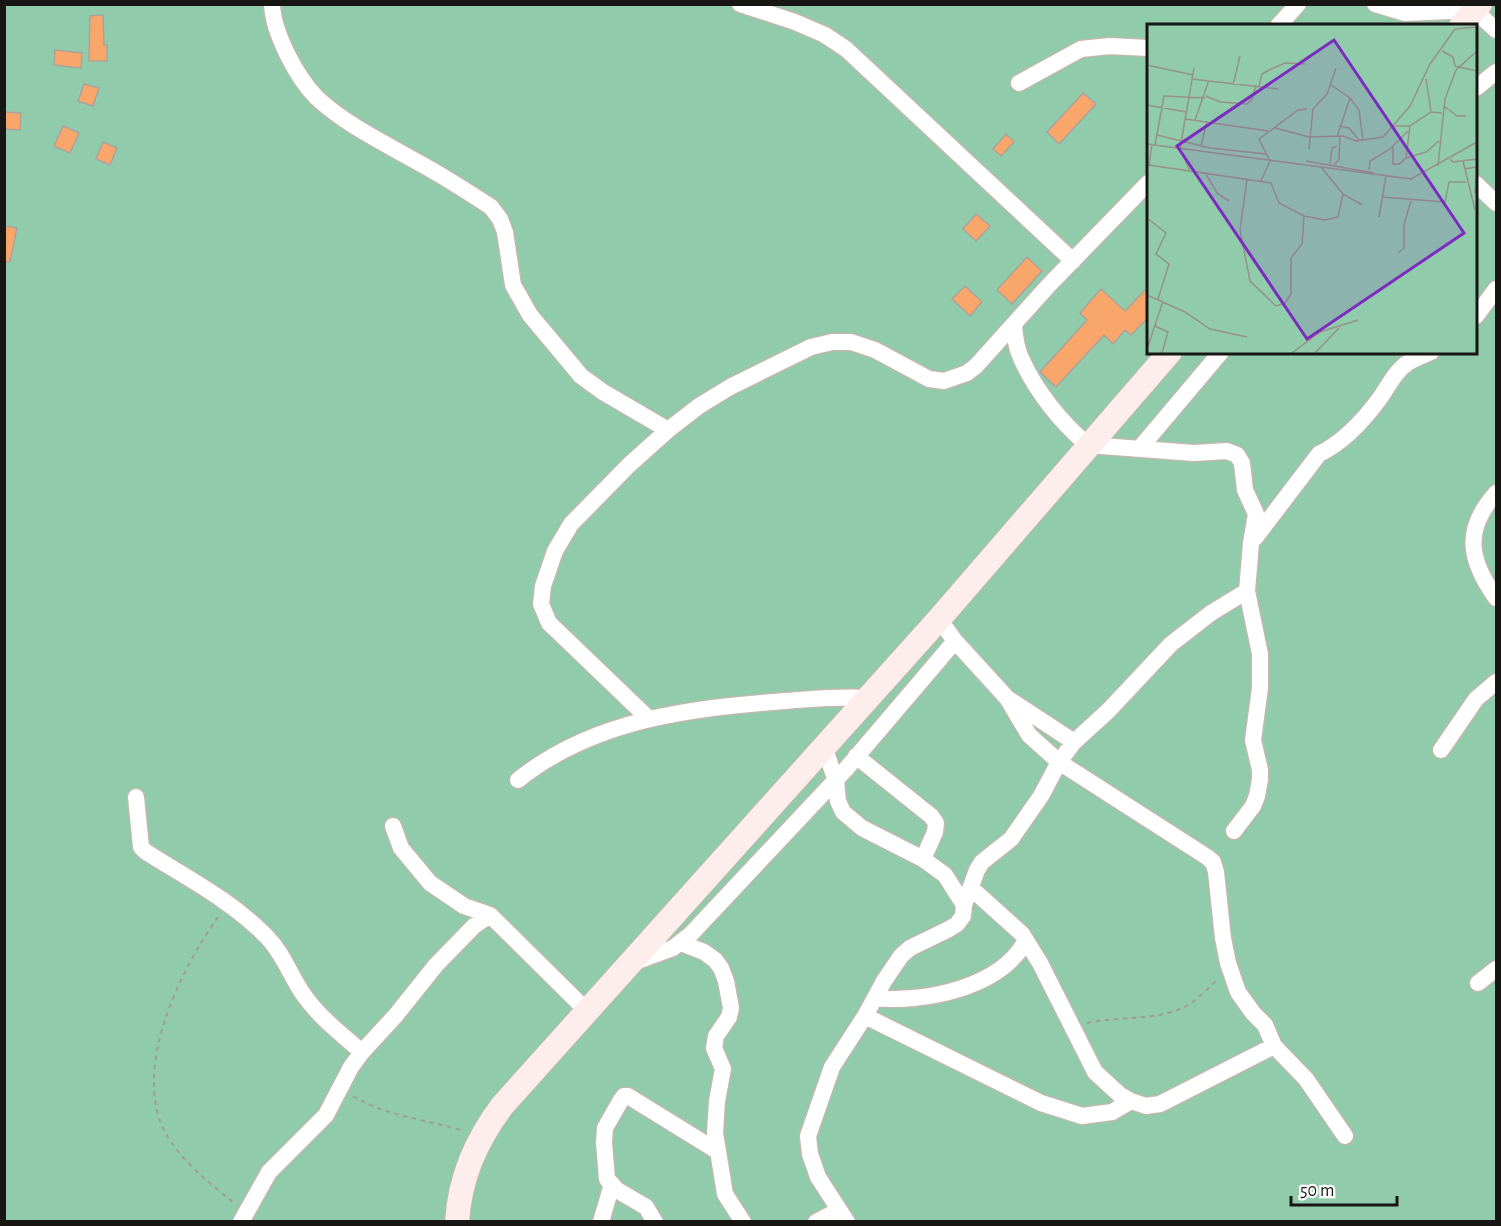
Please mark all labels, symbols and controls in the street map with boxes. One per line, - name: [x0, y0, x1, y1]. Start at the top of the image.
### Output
- inset map: [1147, 24, 1477, 354]
- scale bar: [1291, 1169, 1398, 1207]
- text: 50 m: [1300, 1182, 1334, 1200]

